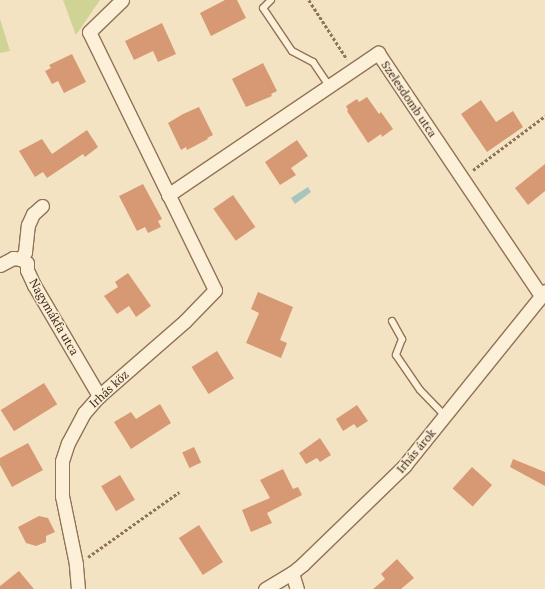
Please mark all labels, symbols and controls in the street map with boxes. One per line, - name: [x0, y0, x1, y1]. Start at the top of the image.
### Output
- street label: Szelesdomb utca: [378, 58, 440, 140]
- street label: Nagymákfa utca: [26, 276, 82, 358]
- street label: Irhás köz: [86, 367, 132, 411]
- street label: Irhás árok: [393, 426, 439, 476]

